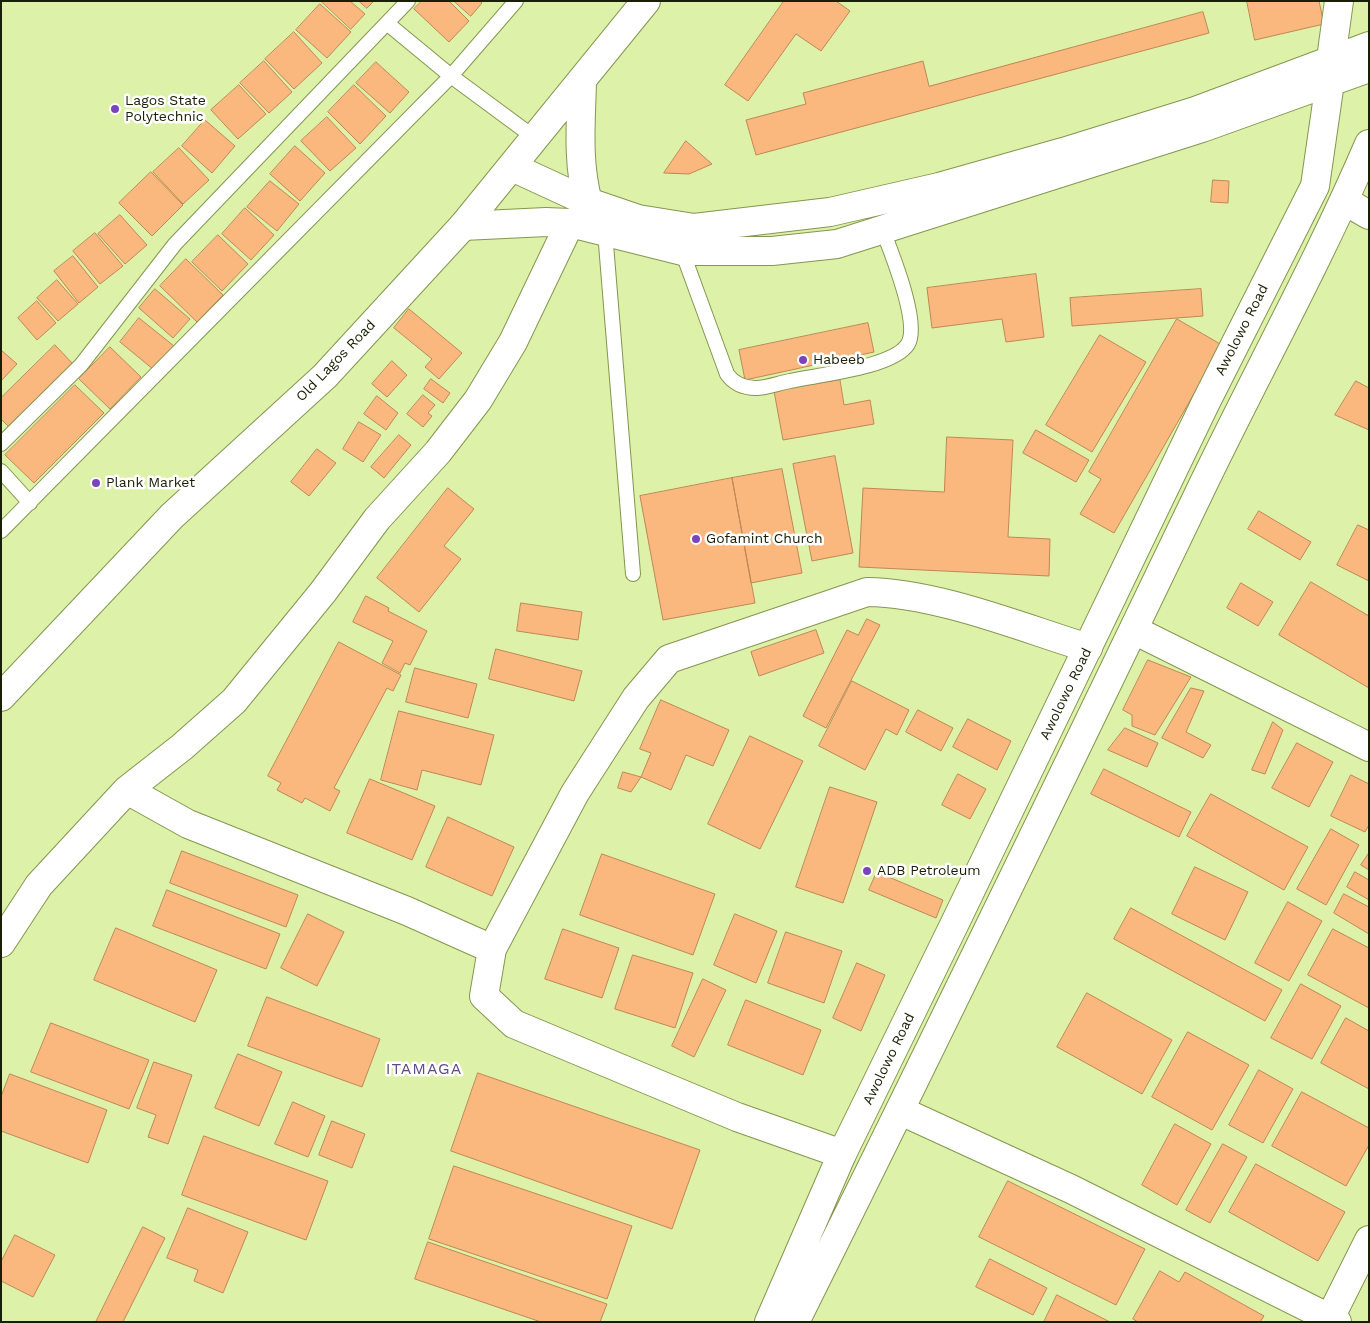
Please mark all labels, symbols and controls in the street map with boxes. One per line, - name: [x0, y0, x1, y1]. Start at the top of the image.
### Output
- place label: Lagos State Polytechnic: [125, 93, 206, 125]
- marker: Lagos State Polytechnic: [109, 103, 121, 115]
- street label: Awolowo Road: [1212, 282, 1272, 378]
- street label: Old Lagos Road: [293, 317, 379, 405]
- place label: Habeeb: [813, 352, 865, 368]
- marker: Habeeb: [797, 354, 809, 366]
- place label: Plank Market: [106, 475, 195, 491]
- marker: Plank Market: [90, 477, 102, 489]
- place label: Gofamint Church: [706, 531, 823, 547]
- marker: Gofamint Church: [690, 533, 702, 545]
- street label: Awolowo Road: [1037, 645, 1095, 743]
- place label: ADB Petroleum: [877, 863, 981, 879]
- marker: ADB Petroleum: [861, 865, 873, 877]
- street label: Awolowo Road: [860, 1010, 918, 1108]
- district label: ITAMAGA: [385, 1059, 463, 1079]

